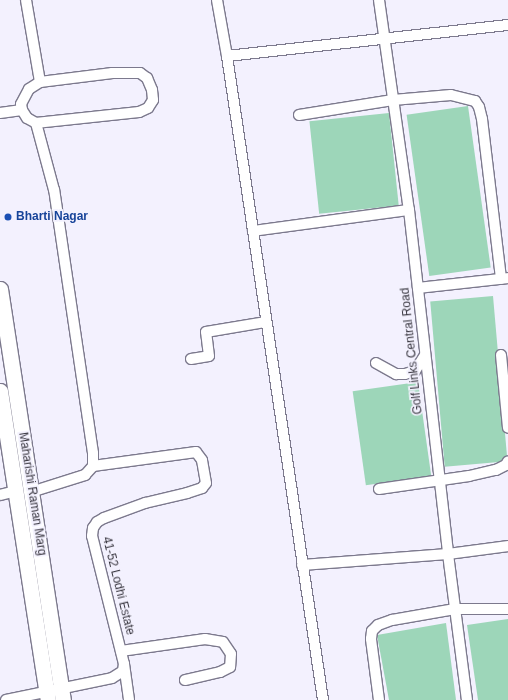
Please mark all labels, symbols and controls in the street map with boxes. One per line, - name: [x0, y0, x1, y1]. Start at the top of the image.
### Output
- place label: Bharti Nagar: [16, 210, 88, 224]
- marker: Bharti Nagar: [3, 212, 13, 222]
- street label: Golf Links Central Road: [398, 287, 426, 415]
- street label: Maharishi Raman Marg: [15, 431, 49, 557]
- street label: 41-52 Lodhi Estate: [99, 535, 137, 637]

